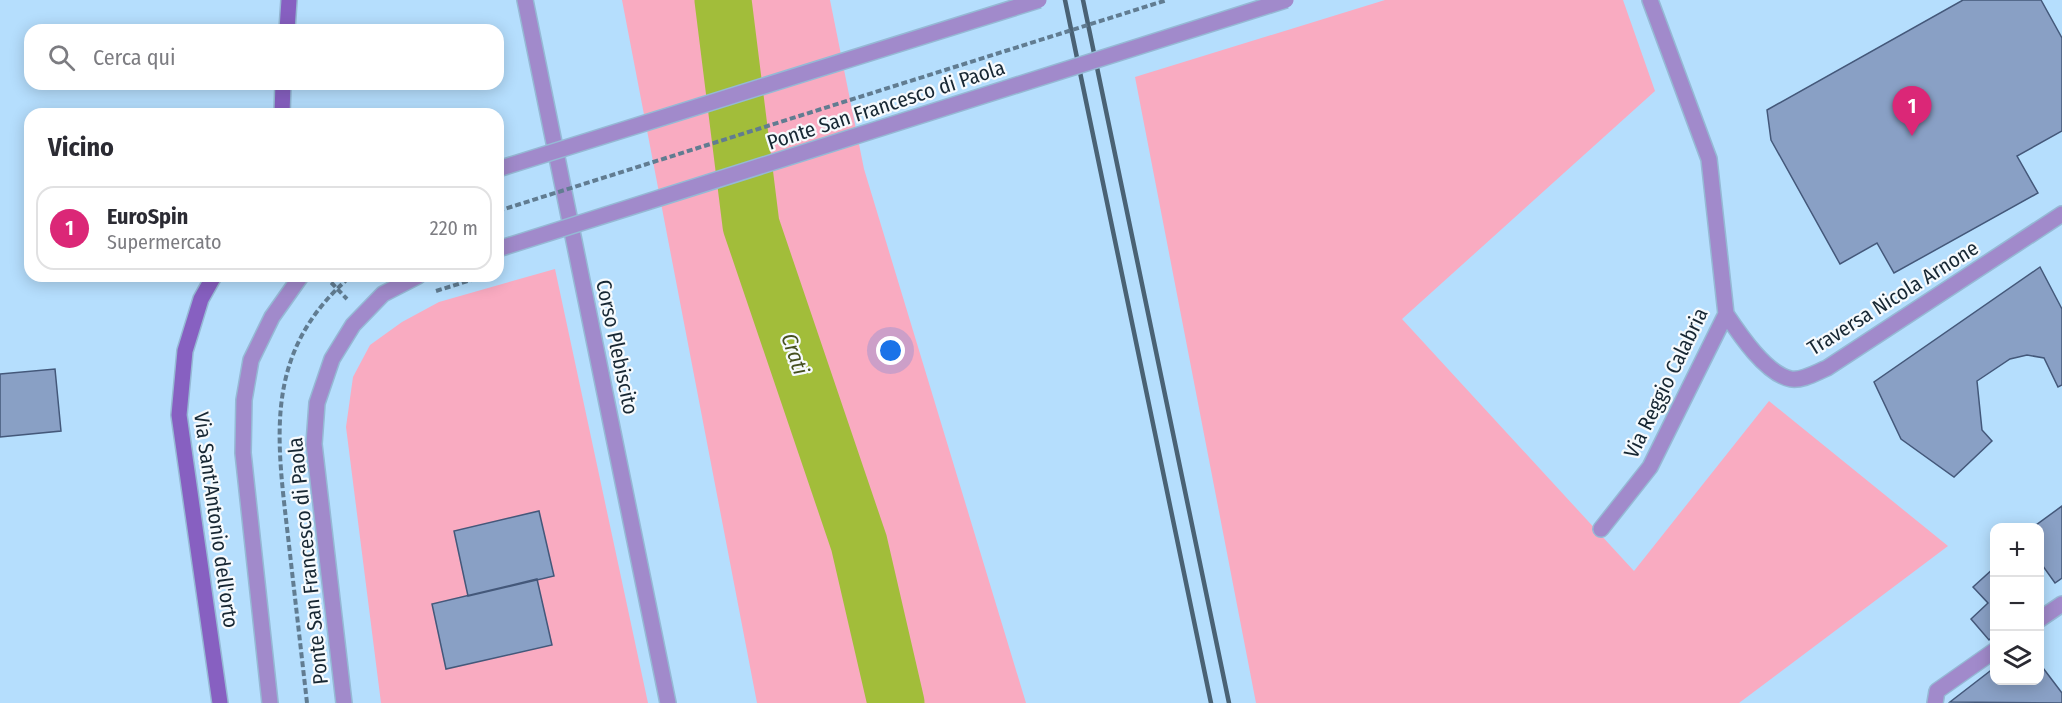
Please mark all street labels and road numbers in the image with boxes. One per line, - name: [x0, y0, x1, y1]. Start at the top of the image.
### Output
- street label: Ponte San Francesco di Paola: [764, 54, 1008, 156]
- street label: Traversa Nicola Arnone: [1803, 235, 1983, 361]
- street label: Corso Plebiscito: [590, 277, 644, 417]
- street label: Via Reggio Calabria: [1618, 304, 1714, 462]
- street label: Via Sant'Antonio dell'orto: [188, 410, 244, 630]
- street label: Ponte San Francesco di Paola: [282, 436, 334, 686]

